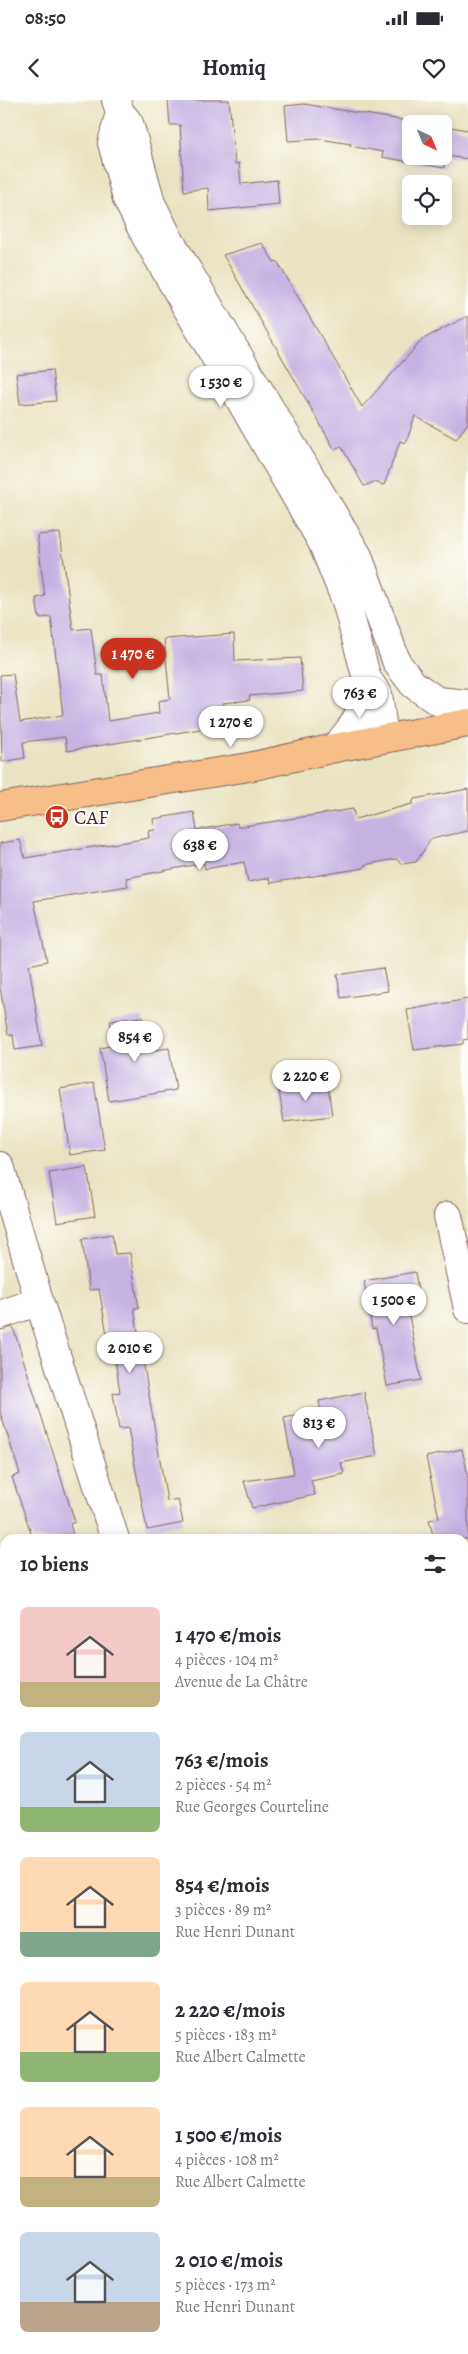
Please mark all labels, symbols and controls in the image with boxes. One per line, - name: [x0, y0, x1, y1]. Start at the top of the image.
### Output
- text: 08:50: [25, 5, 66, 31]
- text: Homiq: [202, 53, 266, 83]
- icon: back: [20, 54, 48, 82]
- icon: heart: [420, 54, 448, 82]
- north arrow: [402, 115, 452, 165]
- map controls: [402, 115, 452, 225]
- button: locate: [402, 175, 452, 225]
- pin: 1 530 €: [175, 366, 267, 408]
- text: 1 530 €: [200, 371, 242, 393]
- pin: 1 470 €: [87, 638, 179, 680]
- text: 1 470 €: [112, 643, 154, 665]
- pin: 763 €: [325, 676, 395, 719]
- text: 763 €: [343, 682, 377, 704]
- pin: 1 270 €: [185, 706, 277, 748]
- text: 1 270 €: [209, 711, 253, 733]
- bus stop icon: CAF: [44, 804, 70, 830]
- place label: CAF: [74, 804, 108, 831]
- pin: 638 €: [165, 828, 235, 871]
- text: 638 €: [183, 834, 217, 856]
- pin: 854 €: [100, 1020, 170, 1063]
- text: 854 €: [118, 1026, 152, 1048]
- pin: 2 220 €: [260, 1060, 352, 1102]
- text: 2 220 €: [283, 1065, 329, 1087]
- pin: 1 500 €: [348, 1284, 440, 1326]
- text: 1 500 €: [372, 1289, 416, 1311]
- pin: 2 010 €: [84, 1332, 176, 1374]
- text: 2 010 €: [108, 1337, 152, 1359]
- pin: 813 €: [284, 1406, 354, 1449]
- text: 813 €: [303, 1412, 335, 1434]
- text: 10 biens: [20, 1550, 89, 1578]
- icon: filters: [421, 1550, 449, 1578]
- text: 1 470 €/mois: [175, 1621, 281, 1649]
- icon: home: [60, 1627, 120, 1687]
- text: 4 pièces · 104 m²: [175, 1649, 278, 1671]
- text: Avenue de La Châtre: [175, 1671, 308, 1693]
- text: 763 €/mois: [175, 1746, 269, 1774]
- icon: home: [60, 1752, 120, 1812]
- text: 2 pièces · 54 m²: [175, 1774, 271, 1796]
- text: Rue Georges Courteline: [175, 1796, 329, 1818]
- text: 854 €/mois: [175, 1871, 270, 1899]
- icon: home: [60, 1877, 120, 1937]
- text: 3 pièces · 89 m²: [175, 1899, 271, 1921]
- text: Rue Henri Dunant: [175, 1921, 295, 1943]
- text: 2 220 €/mois: [175, 1996, 285, 2024]
- icon: home: [60, 2002, 120, 2062]
- text: 5 pièces · 183 m²: [175, 2024, 276, 2046]
- text: Rue Albert Calmette: [175, 2046, 306, 2068]
- text: 1 500 €/mois: [175, 2121, 282, 2149]
- icon: home: [60, 2127, 120, 2187]
- text: 4 pièces · 108 m²: [175, 2149, 279, 2171]
- text: Rue Albert Calmette: [175, 2171, 306, 2193]
- text: 2 010 €/mois: [175, 2246, 283, 2274]
- icon: home: [60, 2252, 120, 2312]
- text: 5 pièces · 173 m²: [175, 2274, 275, 2296]
- text: Rue Henri Dunant: [175, 2296, 295, 2318]

